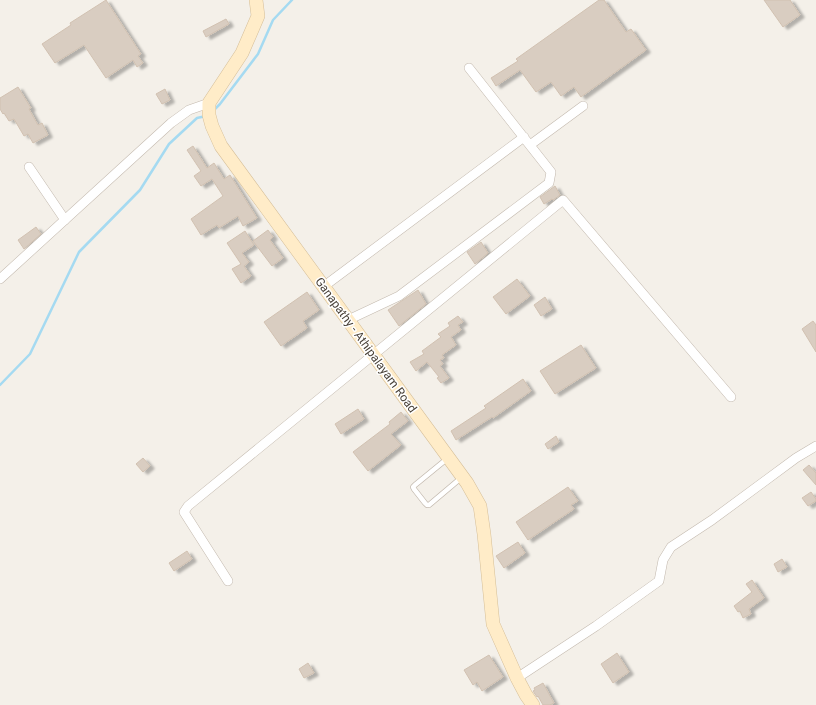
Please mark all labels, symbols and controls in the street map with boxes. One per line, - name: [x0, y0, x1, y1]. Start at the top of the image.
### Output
- street label: Ganapathy - Athipalayam Road: [312, 275, 420, 415]

